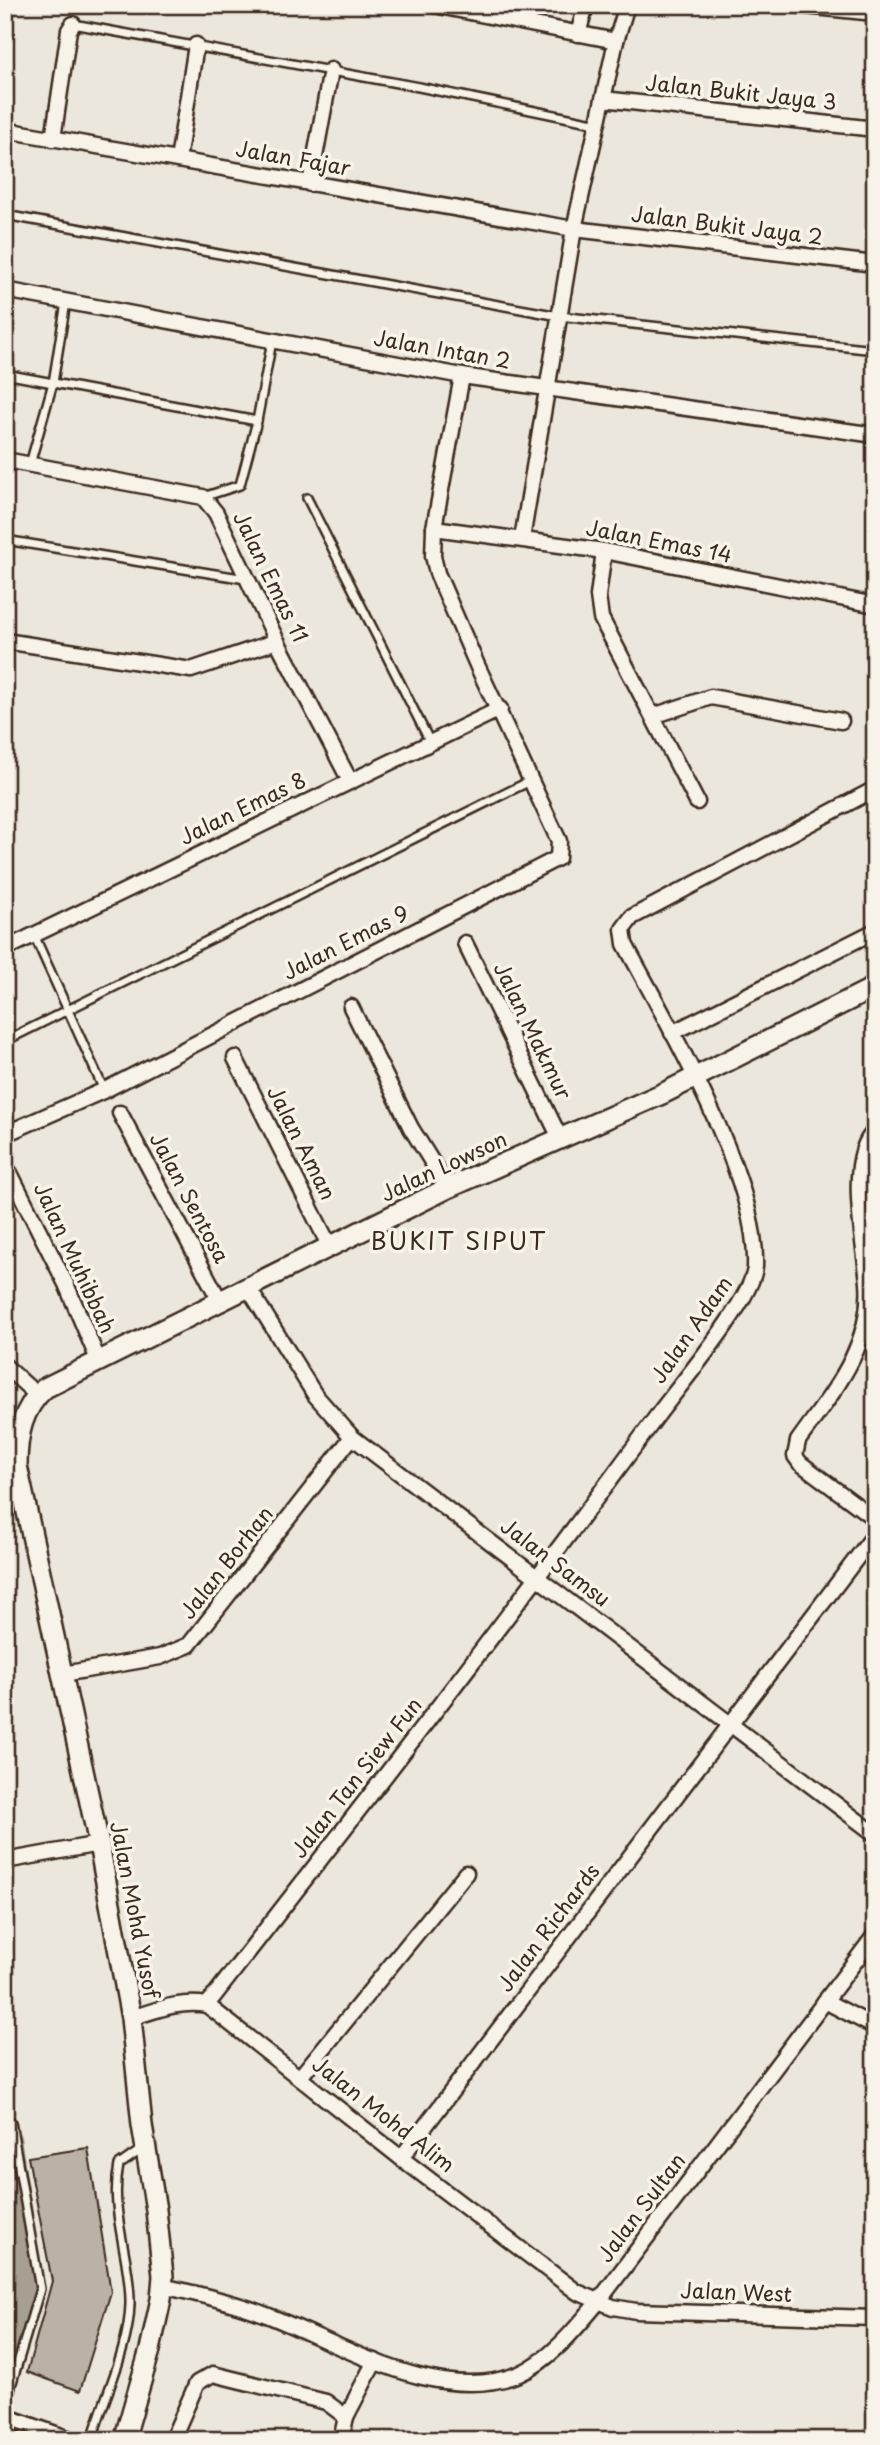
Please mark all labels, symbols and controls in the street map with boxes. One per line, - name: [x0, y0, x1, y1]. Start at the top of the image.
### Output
- street label: Jalan Bukit Jaya 3: [644, 65, 838, 117]
- street label: Jalan Fajar: [234, 131, 354, 183]
- street label: Jalan Bukit Jaya 2: [630, 196, 825, 252]
- street label: Jalan Intan 2: [371, 320, 513, 376]
- street label: Jalan Emas 11: [226, 505, 317, 647]
- street label: Jalan Emas 14: [584, 510, 735, 570]
- street label: Jalan Emas 8: [173, 763, 311, 852]
- street label: Jalan Emas 9: [276, 896, 414, 987]
- street label: Jalan Makmur: [487, 956, 581, 1104]
- street label: Jalan Aman: [260, 1079, 345, 1205]
- street label: Jalan Lowson: [375, 1122, 512, 1209]
- street label: Jalan Sentosa: [143, 1126, 239, 1268]
- street label: Jalan Muhibbah: [27, 1176, 125, 1338]
- district label: BUKIT SIPUT: [371, 1222, 547, 1258]
- street label: Jalan Adam: [642, 1269, 739, 1389]
- street label: Jalan Borhan: [171, 1498, 280, 1625]
- street label: Jalan Samsu: [494, 1509, 618, 1613]
- street label: Jalan Tan Siew Fun: [282, 1690, 428, 1864]
- street label: Jalan Mohd Yusof: [103, 1818, 169, 2002]
- street label: Jalan Richards: [489, 1856, 606, 1998]
- street label: Jalan Mohd Alim: [306, 2047, 462, 2179]
- street label: Jalan Sultan: [589, 2145, 692, 2268]
- street label: Jalan West: [680, 2273, 793, 2309]

